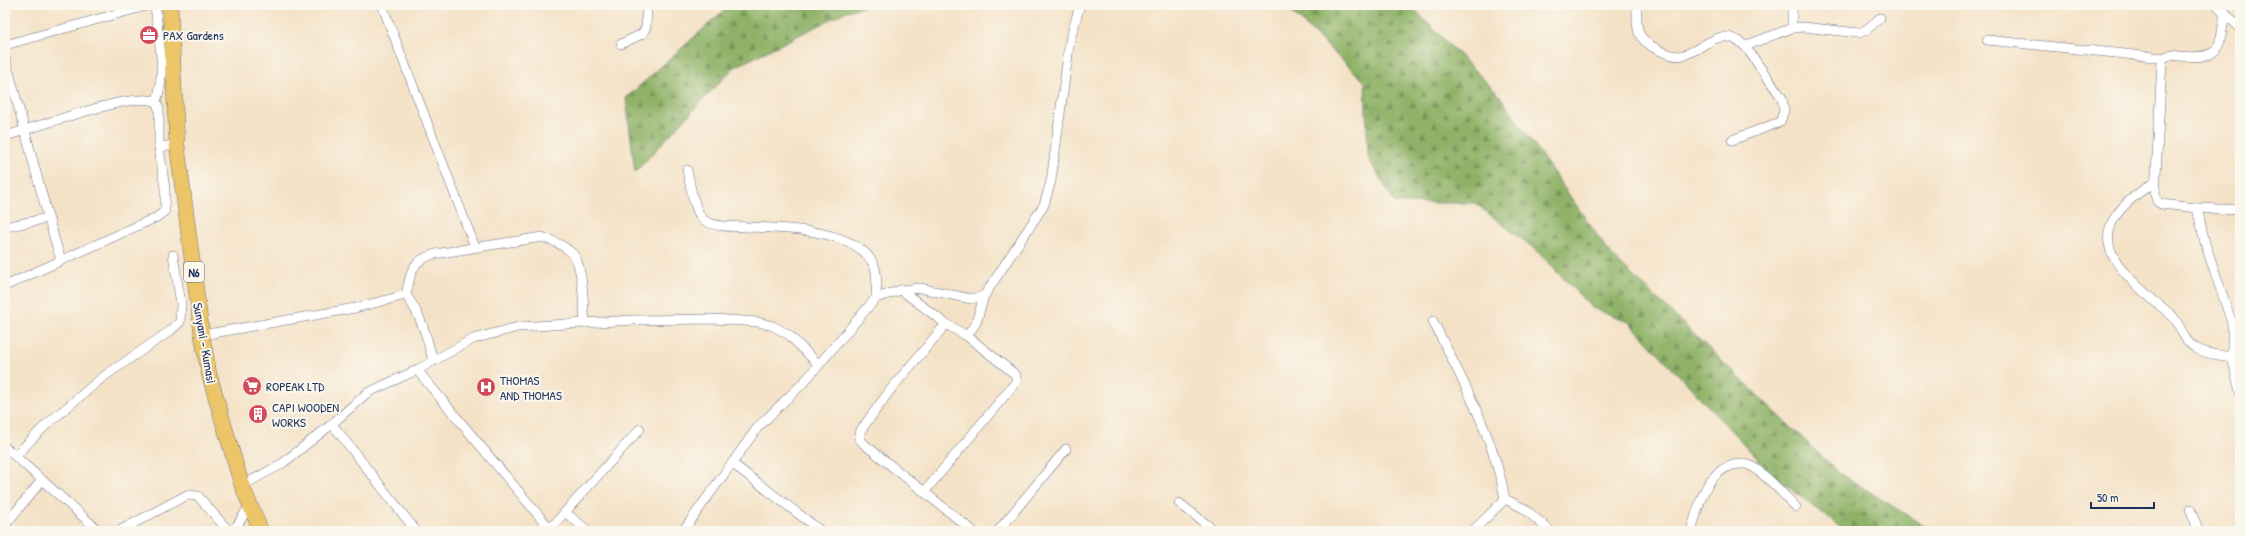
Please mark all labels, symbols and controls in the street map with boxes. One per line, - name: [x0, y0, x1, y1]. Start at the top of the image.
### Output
- office icon: PAX Gardens: [138, 24, 160, 46]
- place label: PAX Gardens: [163, 26, 224, 44]
- road number: N6: [184, 262, 204, 282]
- street label: Sunyani - Kumasi: [189, 301, 221, 385]
- place label: THOMAS AND THOMAS: [500, 371, 562, 404]
- supermarket icon: ROPEAK LTD: [241, 375, 263, 397]
- hospital icon: THOMAS AND THOMAS: [475, 376, 497, 398]
- place label: ROPEAK LTD: [266, 377, 325, 395]
- place label: CAPI WOODEN WORKS: [272, 398, 339, 431]
- building icon: CAPI WOODEN WORKS: [247, 403, 269, 425]
- scale bar: [2091, 484, 2154, 510]
- text: 50 m: [2097, 489, 2118, 506]

